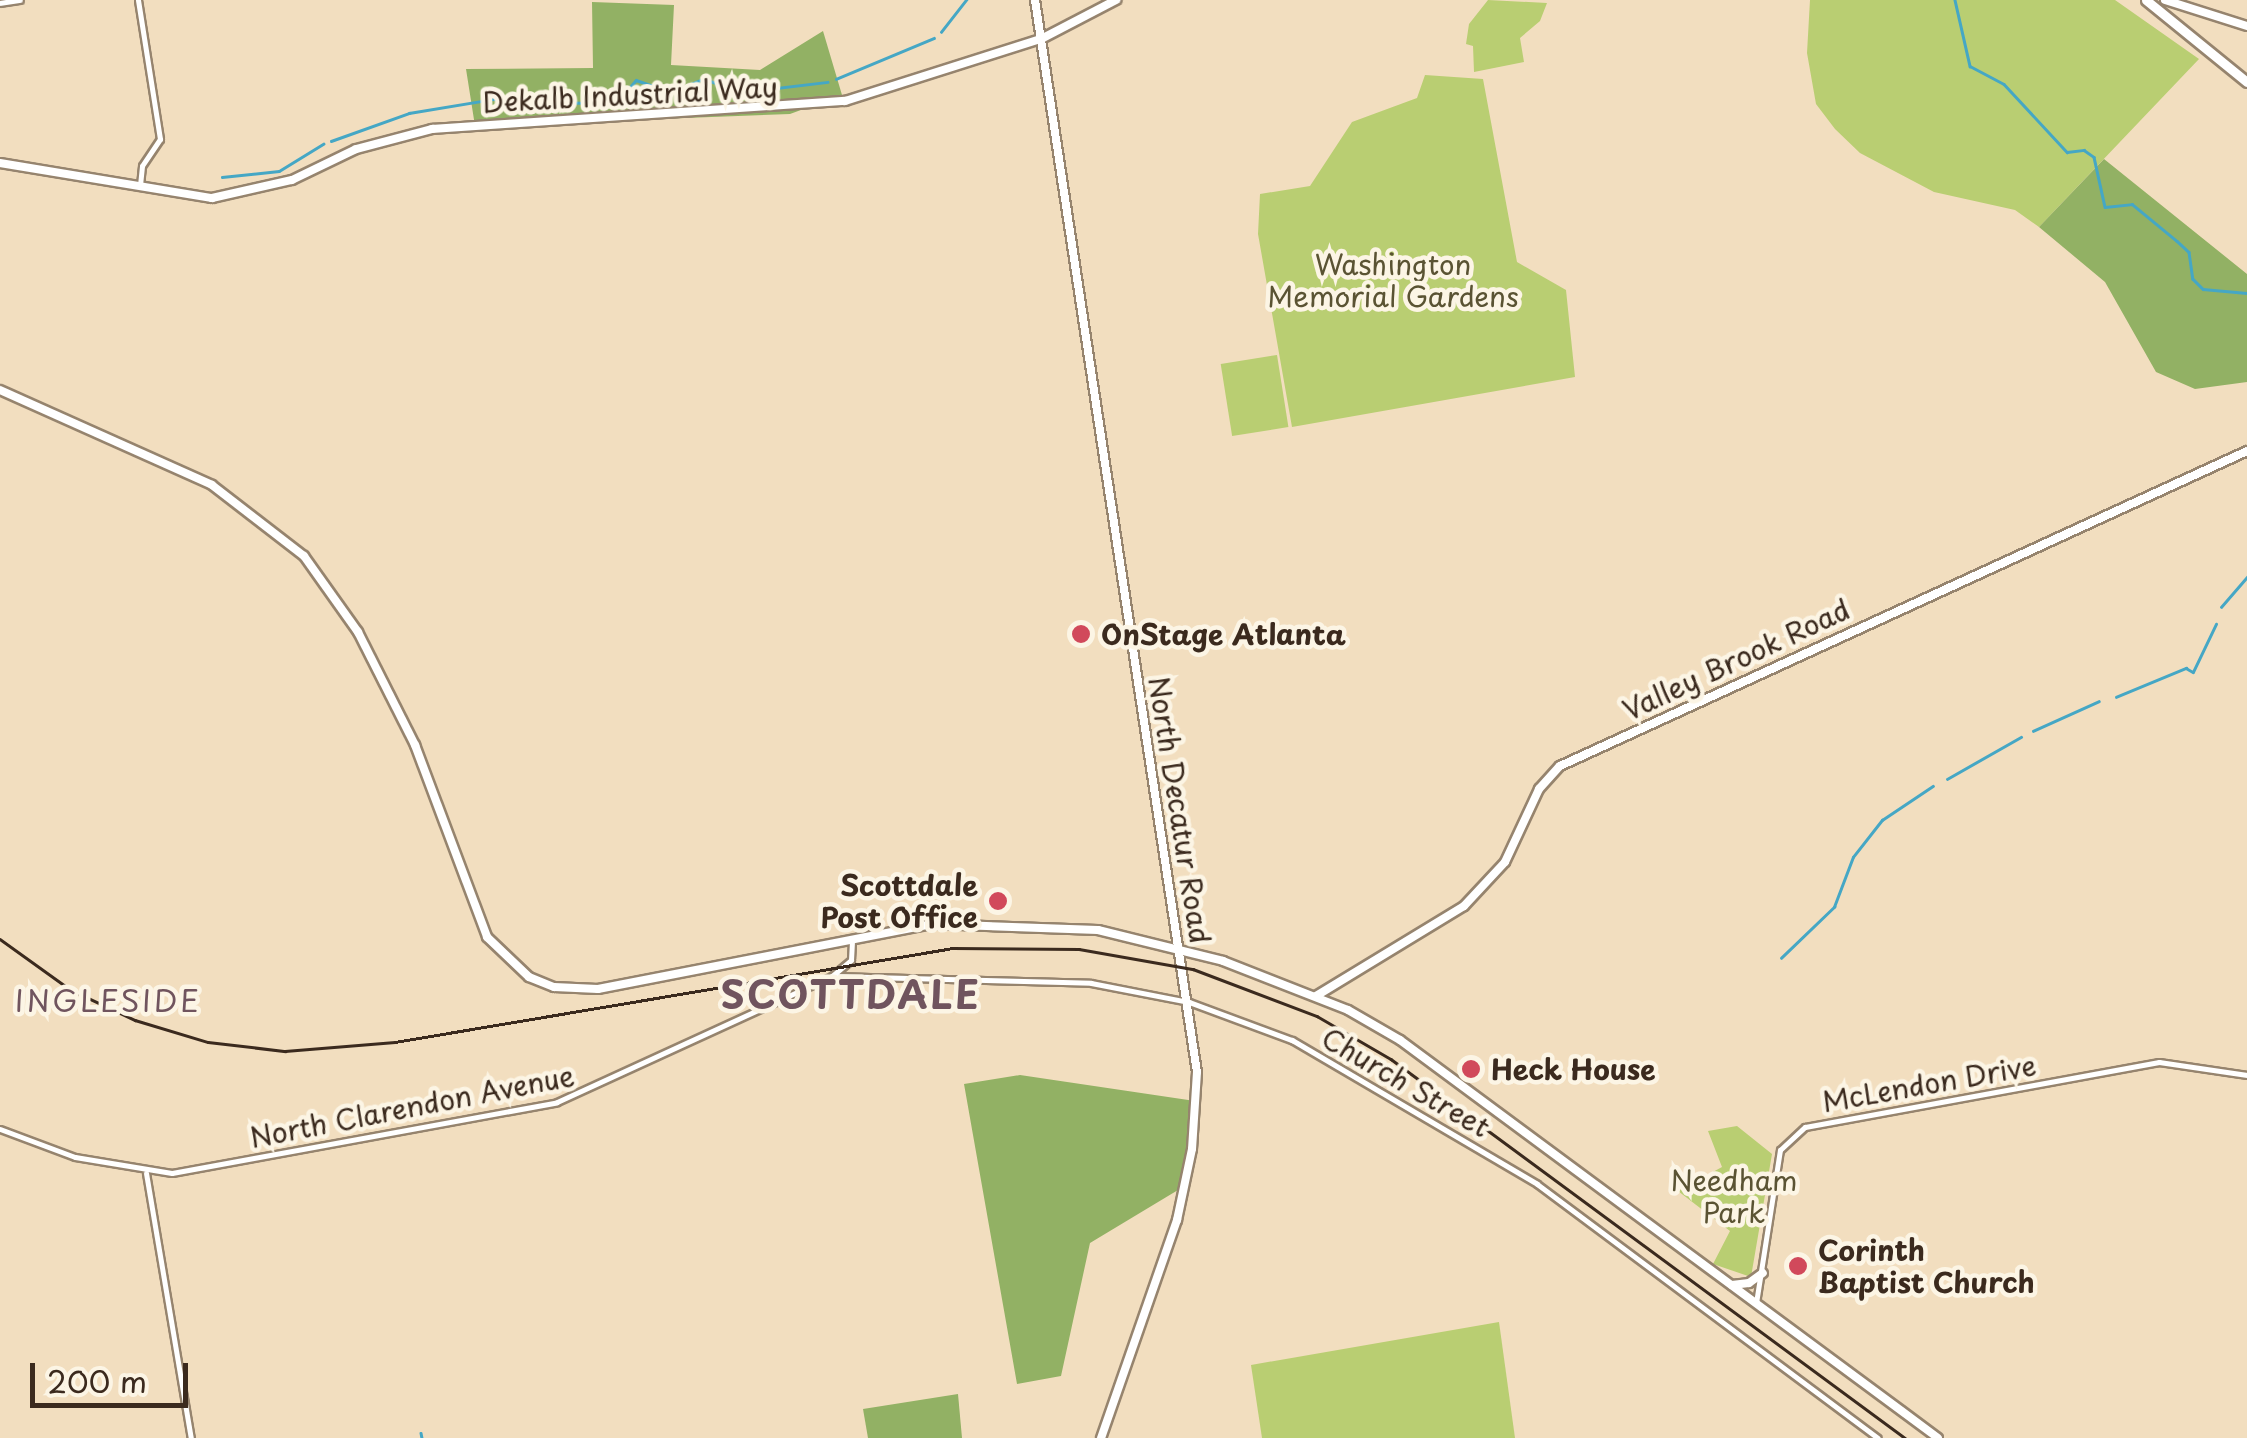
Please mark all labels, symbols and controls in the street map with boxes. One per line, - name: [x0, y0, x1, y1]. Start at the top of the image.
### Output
- street label: Dekalb Industrial Way: [480, 69, 780, 119]
- park label: Washington Memorial Gardens: [1268, 247, 1518, 313]
- street label: Valley Brook Road: [1617, 591, 1855, 727]
- place label: OnStage Atlanta: [1101, 617, 1343, 651]
- marker: OnStage Atlanta: [1070, 623, 1092, 645]
- street label: North Decatur Road: [1142, 672, 1218, 948]
- place label: Scottdale Post Office: [821, 868, 978, 934]
- marker: Scottdale Post Office: [987, 890, 1009, 912]
- district label: SCOTTDALE: [722, 971, 980, 1017]
- district label: INGLESIDE: [15, 982, 201, 1018]
- street label: Church Street: [1316, 1020, 1496, 1144]
- street label: McLendon Drive: [1819, 1048, 2039, 1118]
- place label: Heck House: [1491, 1052, 1656, 1086]
- street label: North Clarendon Avenue: [246, 1058, 578, 1154]
- marker: Heck House: [1460, 1058, 1482, 1080]
- park label: Needham Park: [1670, 1163, 1798, 1229]
- place label: Corinth Baptist Church: [1818, 1233, 2035, 1299]
- marker: Corinth Baptist Church: [1787, 1255, 1809, 1277]
- scale bar: [35, 1343, 192, 1405]
- text: 200 m: [47, 1358, 147, 1403]

